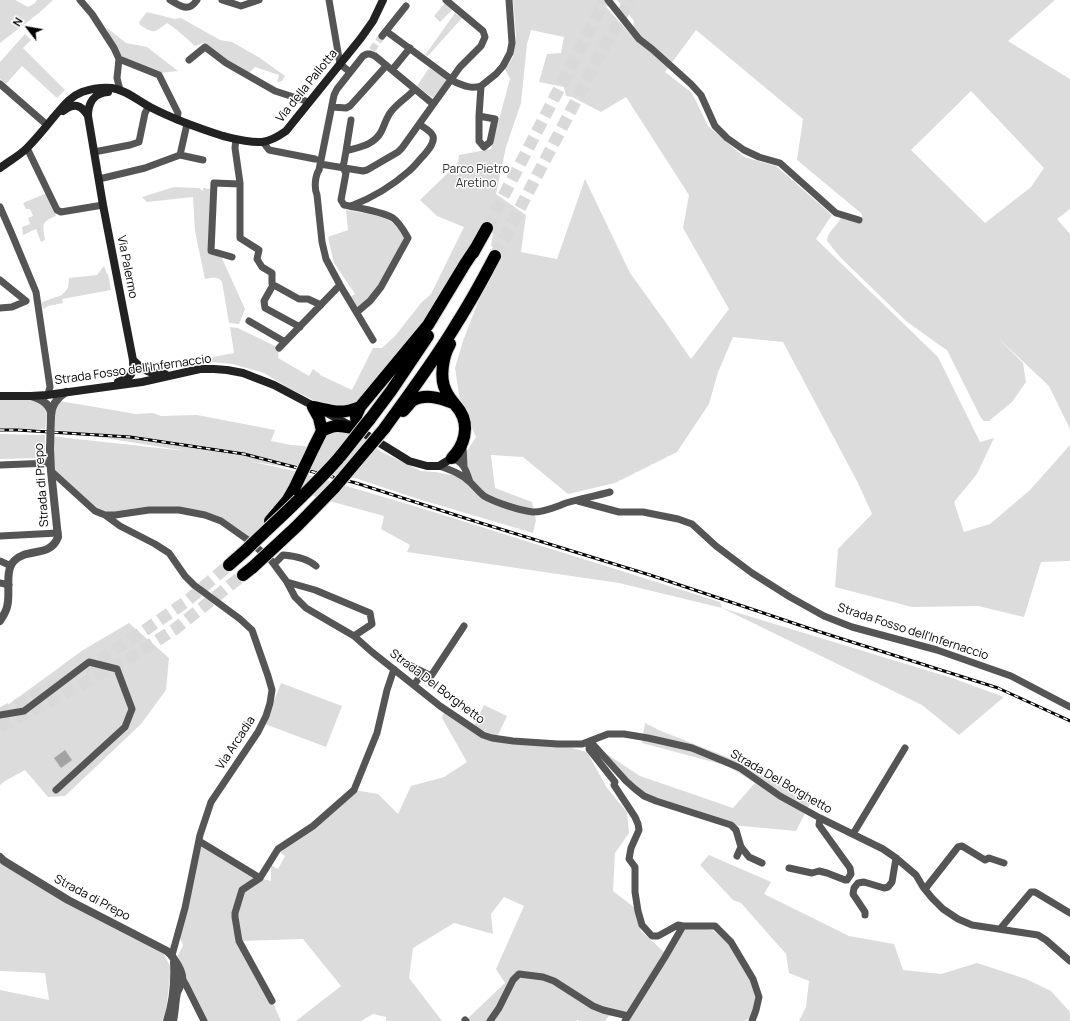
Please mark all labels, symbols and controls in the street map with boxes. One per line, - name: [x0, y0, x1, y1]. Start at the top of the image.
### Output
- north arrow: [8, 8, 48, 48]
- text: N: [9, 14, 26, 29]
- street label: Via della Pallotta: [273, 47, 341, 125]
- park label: Parco Pietro Aretino: [443, 163, 509, 191]
- street label: Via Palermo: [114, 234, 140, 300]
- street label: Strada Fosso dell'Infernaccio: [54, 352, 212, 388]
- street label: Strada di Prepo: [32, 443, 52, 527]
- street label: Strada Fosso dell'Infernaccio: [836, 601, 990, 663]
- street label: Strada Del Borghetto: [387, 647, 487, 727]
- street label: Via Arcadia: [213, 714, 259, 772]
- street label: Strada Del Borghetto: [728, 747, 834, 817]
- street label: Strada di Prepo: [52, 872, 132, 924]

